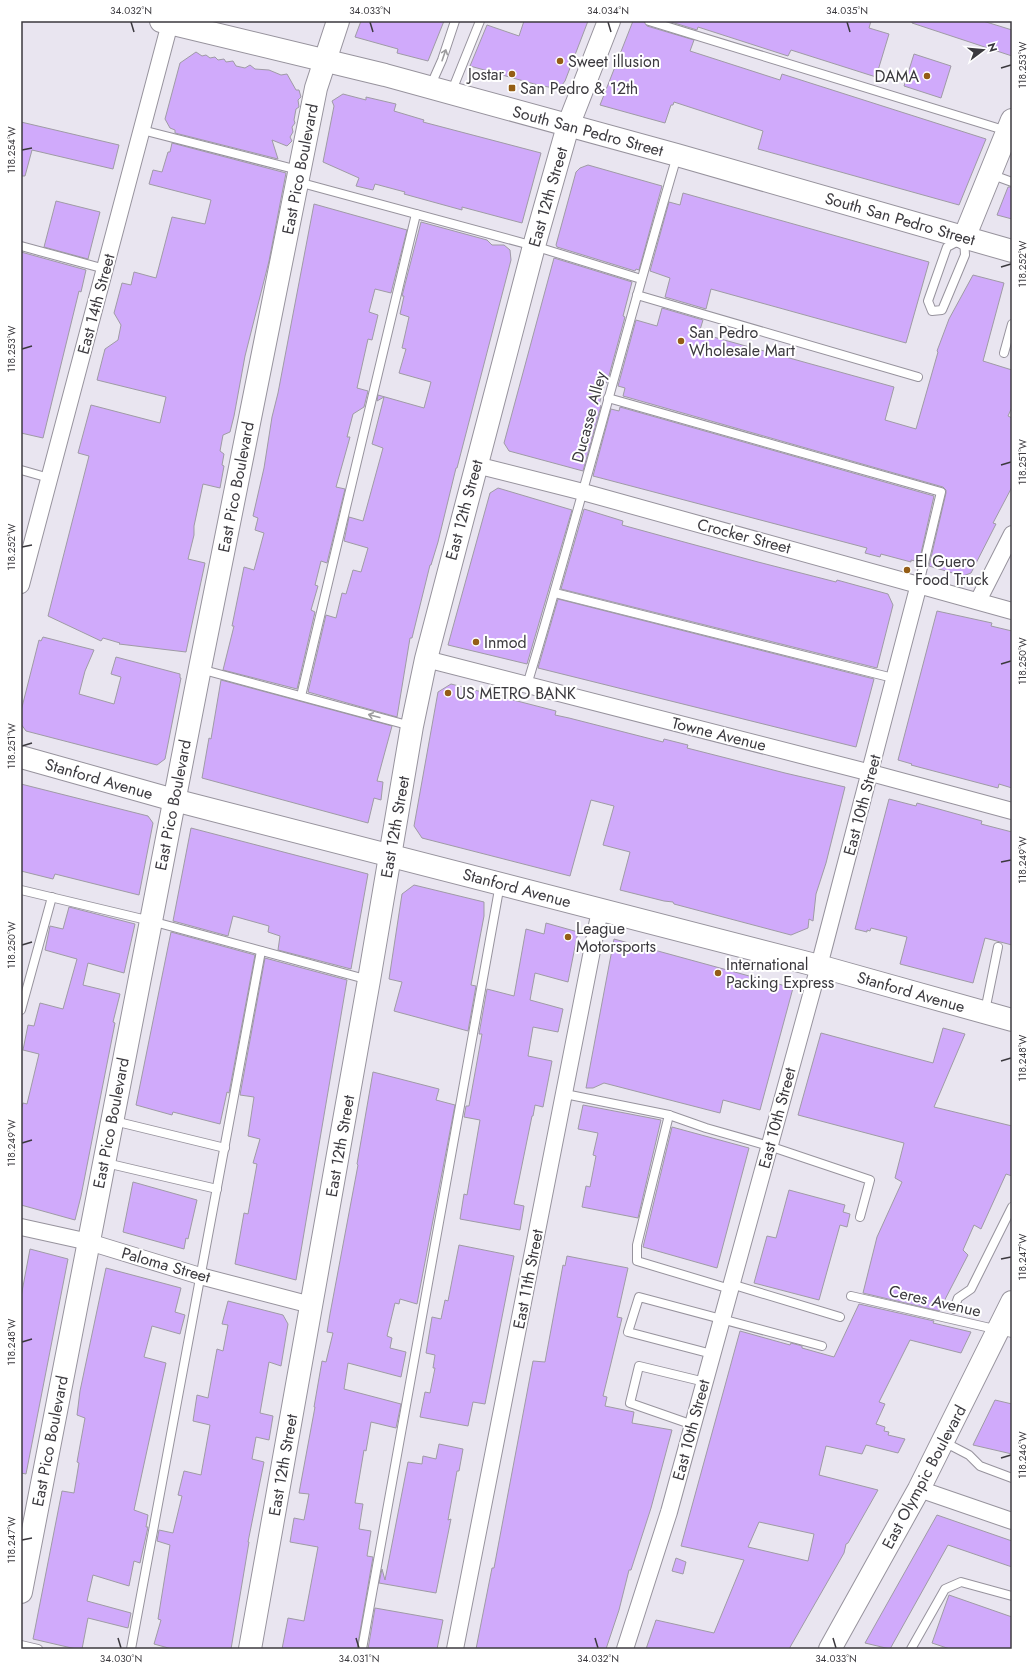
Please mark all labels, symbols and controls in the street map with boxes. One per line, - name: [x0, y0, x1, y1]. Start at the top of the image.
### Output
- text: 34.032°N: [110, 3, 152, 18]
- text: 34.033°N: [349, 3, 391, 18]
- text: 34.034°N: [587, 3, 629, 18]
- text: 34.035°N: [826, 3, 868, 18]
- north arrow: [963, 30, 1003, 70]
- text: N: [984, 41, 1002, 54]
- text: 118.253°W: [1015, 42, 1030, 88]
- one-way arrow: [440, 49, 448, 61]
- place label: Sweet illusion: [568, 50, 660, 73]
- marker: Sweet illusion: [555, 56, 565, 66]
- place label: Jostar: [466, 63, 504, 86]
- place label: DAMA: [875, 65, 919, 88]
- marker: Jostar: [507, 69, 517, 79]
- marker: DAMA: [922, 71, 932, 81]
- place label: San Pedro & 12th: [520, 77, 638, 100]
- marker: San Pedro & 12th: [507, 83, 517, 93]
- street label: South San Pedro Street: [510, 100, 666, 162]
- street label: East Pico Boulevard: [276, 102, 324, 236]
- text: 118.254°W: [4, 126, 19, 174]
- street label: East 12th Street: [523, 144, 573, 250]
- street label: South San Pedro Street: [822, 187, 978, 251]
- text: 118.252°W: [1015, 240, 1030, 288]
- street label: East 14th Street: [72, 251, 121, 357]
- place label: San Pedro Wholesale Mart: [689, 321, 795, 362]
- text: 118.253°W: [4, 326, 19, 372]
- marker: San Pedro Wholesale Mart: [676, 336, 686, 346]
- street label: Ducasse Alley: [566, 368, 612, 465]
- street label: East Pico Boulevard: [212, 420, 260, 554]
- text: 118.251°W: [1015, 439, 1030, 485]
- street label: East 12th Street: [440, 457, 488, 563]
- street label: Crocker Street: [695, 512, 794, 560]
- text: 118.252°W: [4, 523, 19, 571]
- place label: El Guero Food Truck: [915, 550, 990, 591]
- marker: El Guero Food Truck: [902, 565, 912, 575]
- place label: Inmod: [484, 631, 527, 654]
- marker: Inmod: [471, 637, 481, 647]
- text: 118.250°W: [1015, 637, 1030, 685]
- place label: US METRO BANK: [456, 682, 576, 705]
- marker: US METRO BANK: [443, 688, 453, 698]
- street label: Towne Avenue: [669, 711, 769, 757]
- one-way arrow: [368, 712, 381, 719]
- text: 118.251°W: [4, 723, 19, 769]
- street label: East Pico Boulevard: [149, 738, 197, 872]
- street label: East 10th Street: [837, 752, 887, 858]
- street label: Stanford Avenue: [42, 753, 156, 805]
- street label: East 12th Street: [375, 774, 415, 880]
- text: 118.249°W: [1015, 836, 1030, 884]
- street label: Stanford Avenue: [460, 862, 574, 914]
- place label: League Motorsports: [576, 917, 656, 958]
- text: 118.250°W: [4, 921, 19, 969]
- marker: League Motorsports: [563, 932, 573, 942]
- place label: International Packing Express: [726, 953, 834, 994]
- street label: Stanford Avenue: [854, 966, 968, 1018]
- marker: International Packing Express: [713, 968, 723, 978]
- text: 118.248°W: [1015, 1034, 1030, 1081]
- street label: East Pico Boulevard: [87, 1056, 135, 1190]
- street label: East 10th Street: [752, 1065, 802, 1171]
- street label: East 12th Street: [320, 1093, 360, 1199]
- text: 118.249°W: [4, 1119, 19, 1167]
- street label: East 11th Street: [507, 1227, 549, 1331]
- text: 118.247°W: [1015, 1234, 1030, 1280]
- street label: Paloma Street: [119, 1241, 213, 1289]
- street label: Ceres Avenue: [887, 1279, 983, 1323]
- text: 118.248°W: [4, 1318, 19, 1365]
- street label: East Pico Boulevard: [26, 1374, 74, 1508]
- street label: East 10th Street: [666, 1377, 716, 1483]
- street label: East Olympic Boulevard: [876, 1401, 972, 1553]
- street label: East 12th Street: [263, 1412, 303, 1518]
- text: 118.246°W: [1015, 1431, 1030, 1479]
- text: 118.247°W: [4, 1517, 19, 1563]
- text: 34.030°N: [100, 1651, 142, 1666]
- text: 34.031°N: [339, 1651, 379, 1666]
- text: 34.032°N: [577, 1651, 619, 1666]
- text: 34.033°N: [815, 1651, 857, 1666]

